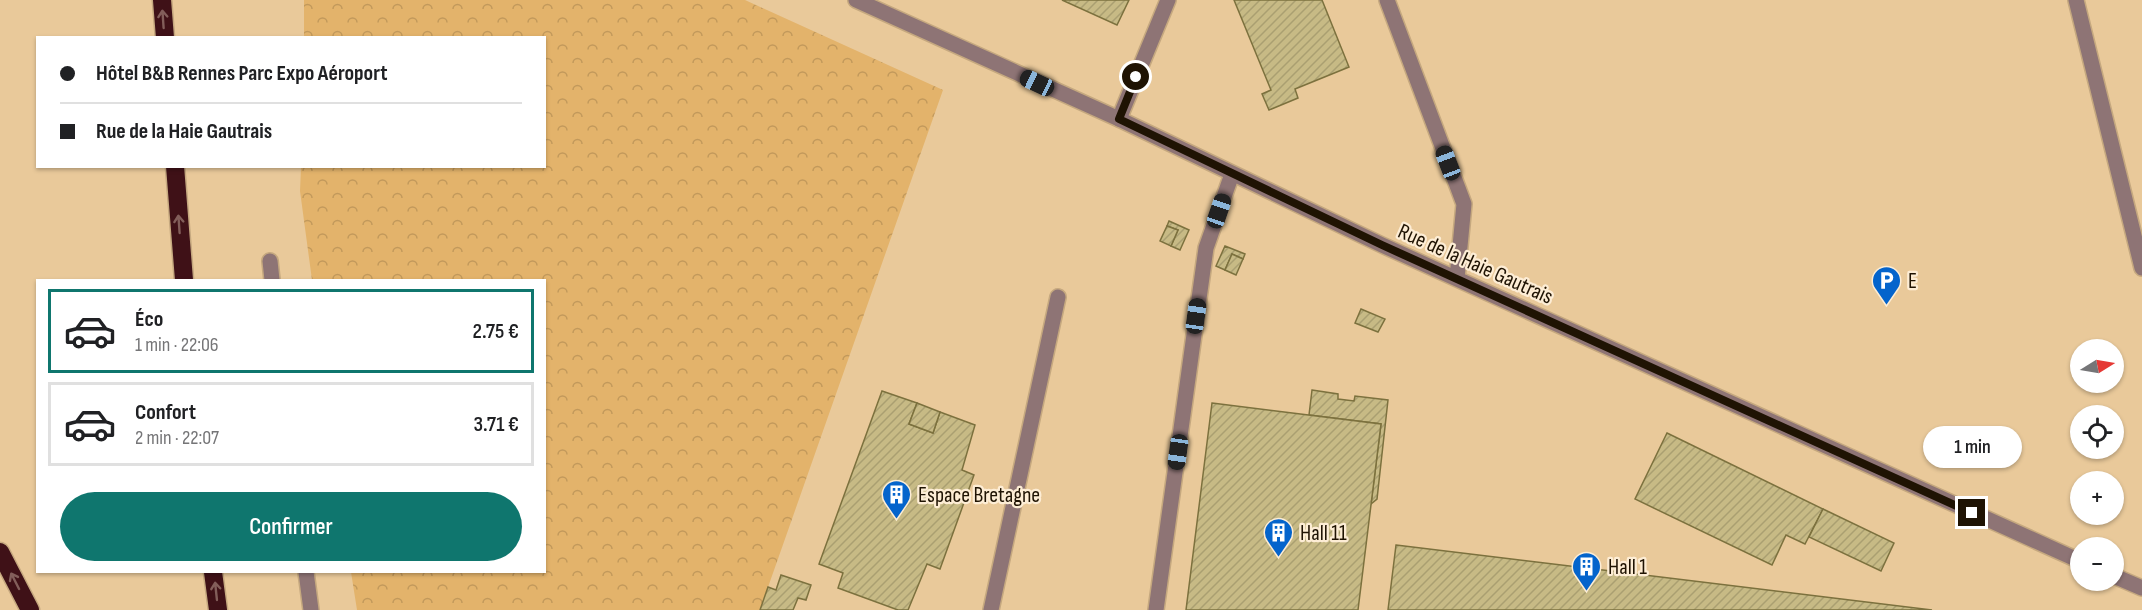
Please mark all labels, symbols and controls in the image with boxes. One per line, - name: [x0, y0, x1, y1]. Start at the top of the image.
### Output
- one-way arrow: [158, 9, 169, 29]
- text: Hôtel B&B Rennes Parc Expo Aéroport: [96, 60, 388, 87]
- route start: [1122, 63, 1149, 90]
- car: [1017, 67, 1057, 99]
- text: Rue de la Haie Gautrais: [96, 118, 272, 145]
- car: [1433, 143, 1463, 183]
- car: [1205, 191, 1233, 231]
- one-way arrow: [173, 214, 184, 234]
- street label: Rue de la Haie Gautrais: [1394, 218, 1557, 311]
- parking icon: E: [1871, 264, 1903, 306]
- place label: E: [1908, 268, 1917, 295]
- car: [1185, 297, 1207, 335]
- icon: car: [63, 304, 117, 358]
- text: Éco: [135, 306, 163, 333]
- text: 2.75 €: [473, 318, 519, 345]
- text: 1 min · 22:06: [135, 333, 219, 357]
- north arrow: [2070, 339, 2124, 393]
- map controls: [2070, 339, 2124, 591]
- icon: car: [63, 397, 117, 451]
- text: Confort: [135, 399, 196, 426]
- button: locate: [2070, 405, 2124, 459]
- text: 3.71 €: [473, 411, 519, 438]
- text: 2 min · 22:07: [135, 426, 219, 450]
- callout: 1 min: [1922, 426, 2022, 468]
- car: [1167, 433, 1189, 471]
- text: 1 min: [1954, 435, 1991, 459]
- button: +: [2070, 471, 2124, 525]
- building icon: Espace Bretagne: [881, 478, 913, 520]
- place label: Espace Bretagne: [918, 482, 1040, 509]
- button: Confirmer: [60, 492, 522, 561]
- route end: [1958, 499, 1985, 526]
- building icon: Hall 11: [1263, 516, 1295, 558]
- place label: Hall 11: [1300, 520, 1347, 547]
- button: −: [2070, 537, 2124, 591]
- building icon: Hall 1: [1571, 550, 1603, 592]
- place label: Hall 1: [1608, 554, 1647, 581]
- one-way arrow: [9, 572, 20, 590]
- one-way arrow: [210, 581, 221, 601]

